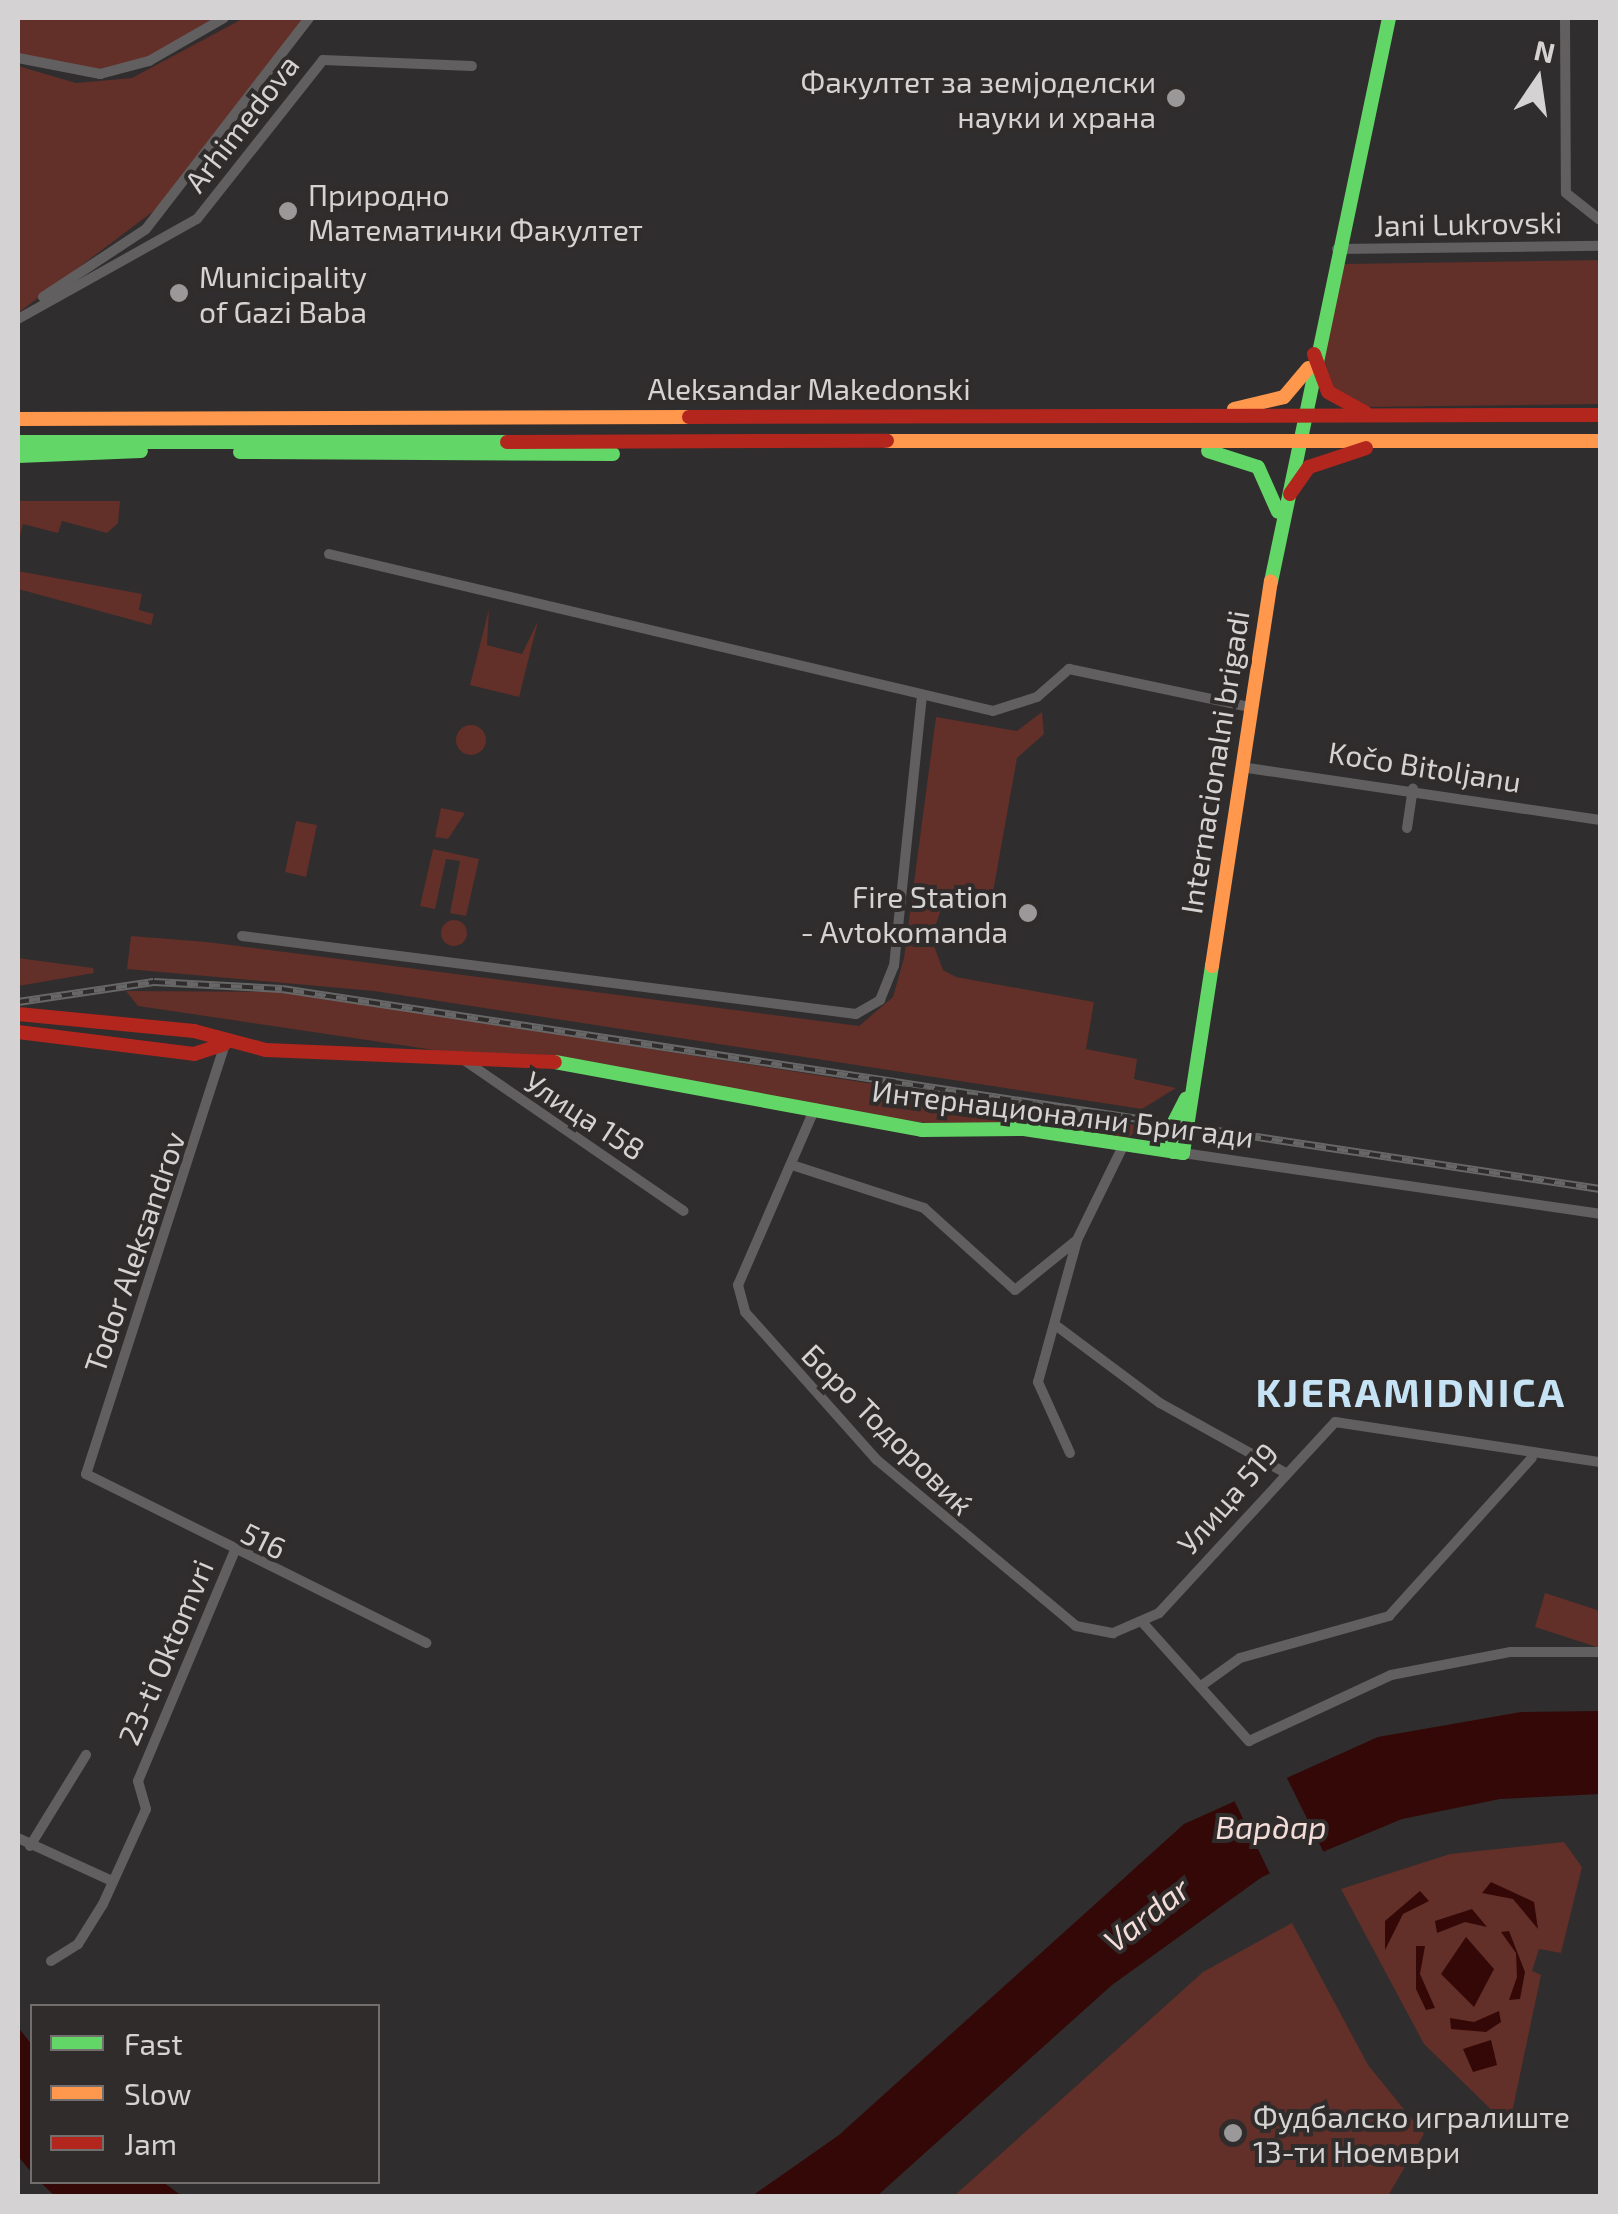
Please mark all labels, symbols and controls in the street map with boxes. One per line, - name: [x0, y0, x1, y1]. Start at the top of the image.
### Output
- north arrow: [1488, 30, 1588, 130]
- text: N: [1531, 32, 1558, 70]
- street label: Arhimedova: [176, 47, 306, 199]
- place label: Факултет за земјоделски науки и храна: [801, 63, 1156, 134]
- marker: Факултет за земјоделски науки и храна: [1165, 87, 1187, 109]
- place label: Природно Математички Факултет: [308, 176, 643, 246]
- marker: Природно Математички Факултет: [277, 200, 299, 222]
- street label: Jani Lukrovski: [1374, 203, 1562, 243]
- place label: Municipality of Gazi Baba: [199, 258, 367, 328]
- marker: Municipality of Gazi Baba: [168, 282, 190, 304]
- street label: Aleksandar Makedonski: [647, 370, 971, 406]
- street label: Internacionalni brigadi: [1172, 608, 1256, 916]
- street label: Kočo Bitoljanu: [1326, 733, 1524, 799]
- place label: Fire Station - Avtokomanda: [800, 878, 1008, 948]
- marker: Fire Station - Avtokomanda: [1017, 902, 1039, 924]
- street label: Улица 158: [518, 1063, 652, 1167]
- street label: Интернационални Бригади: [870, 1072, 1256, 1154]
- street label: Todor Aleksandrov: [76, 1126, 192, 1378]
- street label: Боро Тодоровиќ: [795, 1336, 981, 1522]
- district label: KJERAMIDNICA: [1255, 1367, 1567, 1415]
- street label: Улица 519: [1169, 1435, 1285, 1561]
- street label: 516: [236, 1514, 292, 1566]
- street label: 23-ti Oktomvri: [110, 1554, 220, 1750]
- water label: Вардар: [1215, 1807, 1327, 1845]
- water label: Vardar: [1095, 1869, 1197, 1959]
- legend: [30, 2004, 380, 2184]
- text: Fast: [124, 2025, 183, 2061]
- text: Slow: [124, 2075, 191, 2111]
- place label: Фудбалско игралиште 13-ти Ноември: [1253, 2098, 1570, 2168]
- marker: Фудбалско игралиште 13-ти Ноември: [1222, 2122, 1244, 2144]
- text: Jam: [124, 2125, 177, 2161]

